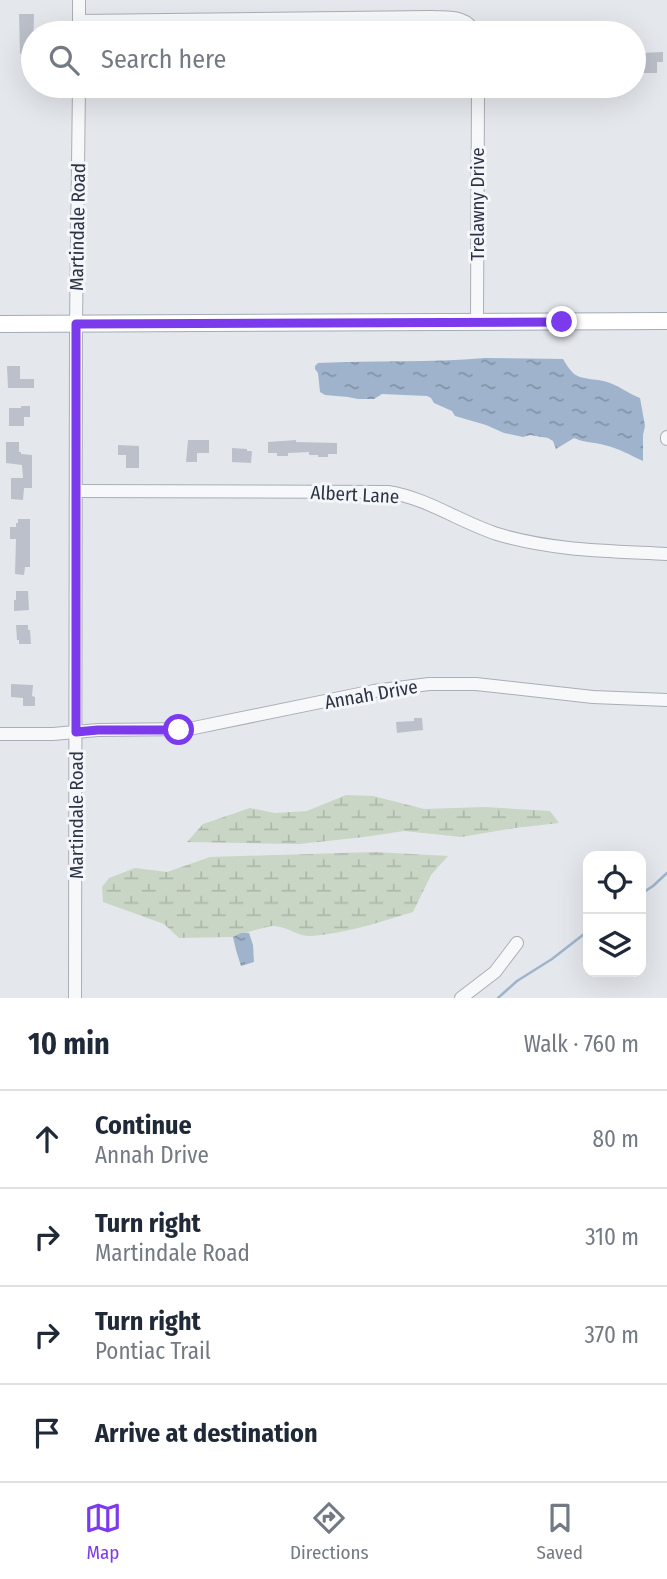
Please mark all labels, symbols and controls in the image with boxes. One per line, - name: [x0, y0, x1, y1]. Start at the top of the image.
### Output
- search box: [21, 21, 646, 98]
- icon: search: [45, 41, 83, 79]
- text: Search here: [101, 44, 226, 75]
- street label: Trelawny Drive: [466, 147, 489, 261]
- street label: Martindale Road: [65, 163, 90, 291]
- route end: [546, 306, 577, 337]
- street label: Albert Lane: [310, 481, 400, 508]
- street label: Annah Drive: [323, 675, 419, 714]
- route start: [163, 714, 194, 745]
- street label: Martindale Road: [65, 751, 88, 879]
- map controls: [583, 851, 646, 977]
- button: locate: [583, 851, 646, 914]
- button: layers: [583, 914, 646, 977]
- text: 10 min: [28, 1026, 110, 1062]
- text: Walk · 760 m: [524, 1030, 639, 1058]
- text: Continue: [95, 1110, 192, 1141]
- icon: ahead: [28, 1120, 66, 1158]
- text: 80 m: [592, 1125, 639, 1153]
- text: Annah Drive: [95, 1141, 209, 1169]
- text: Turn right: [95, 1208, 201, 1239]
- icon: right: [28, 1218, 66, 1256]
- text: 310 m: [585, 1223, 639, 1251]
- text: Martindale Road: [95, 1239, 250, 1267]
- text: Turn right: [95, 1306, 201, 1337]
- icon: right: [28, 1316, 66, 1354]
- text: 370 m: [585, 1321, 639, 1349]
- text: Pontiac Trail: [95, 1337, 211, 1365]
- icon: arrive: [28, 1414, 66, 1452]
- text: Arrive at destination: [95, 1418, 318, 1449]
- tab: Map: [84, 1499, 122, 1564]
- tab: Directions: [290, 1499, 369, 1564]
- tab: Saved: [537, 1499, 583, 1564]

